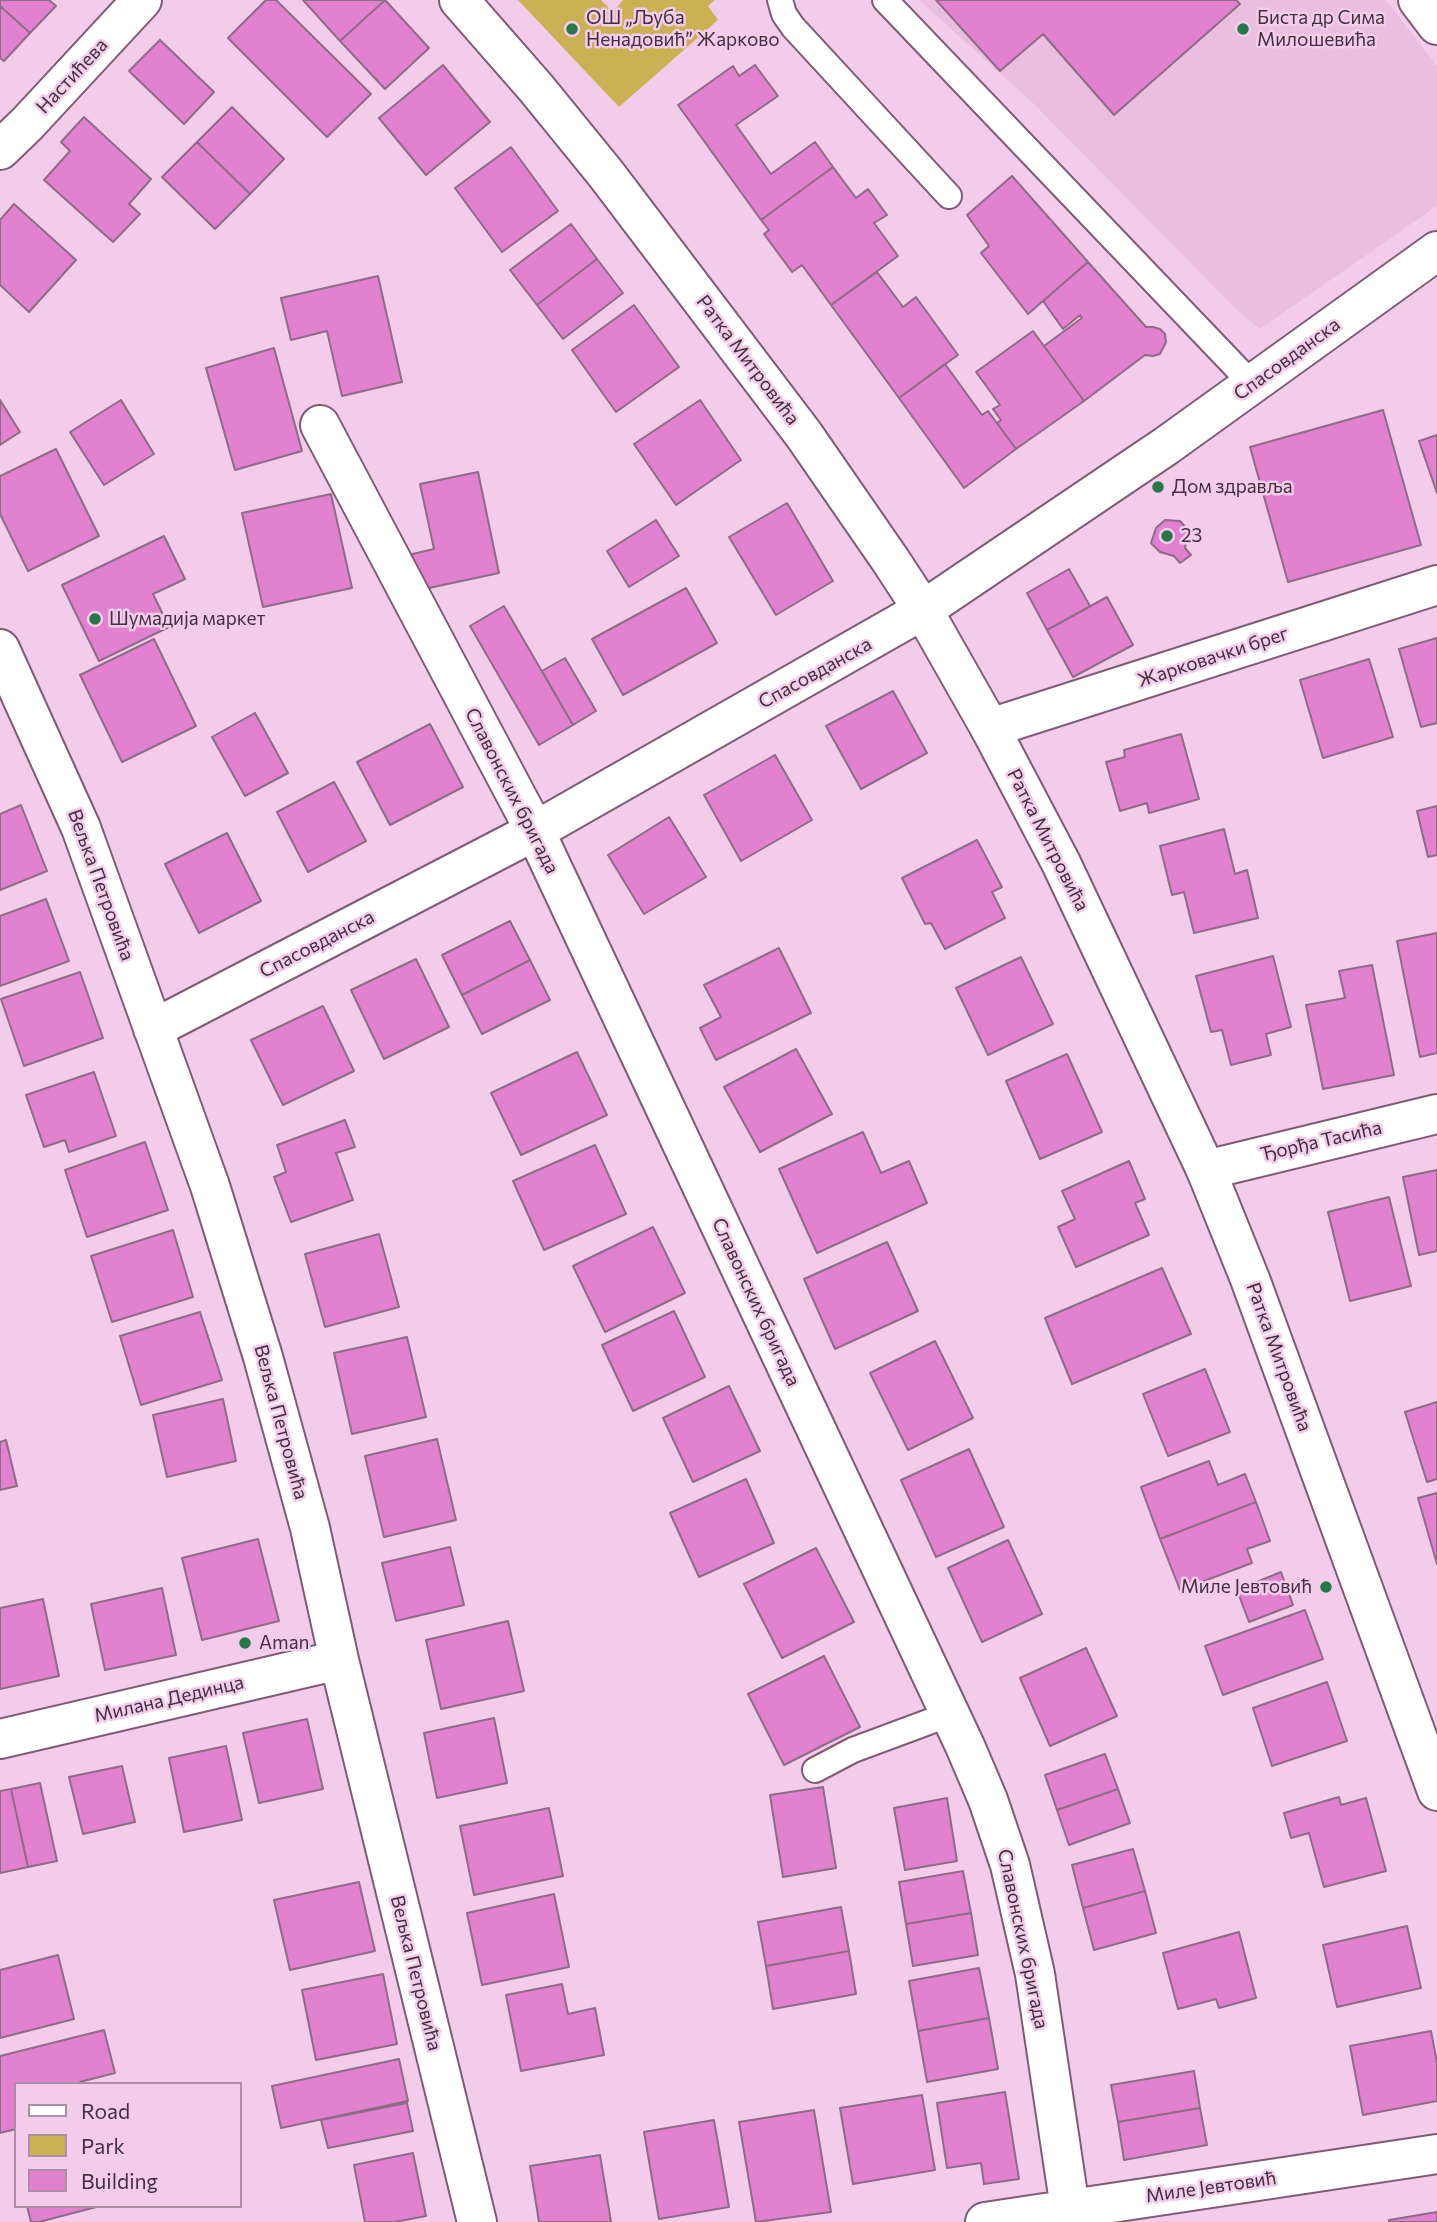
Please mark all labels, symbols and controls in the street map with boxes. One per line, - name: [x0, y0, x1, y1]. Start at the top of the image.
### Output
- place label: ОШ „Љуба Ненадовић” Жарково: [586, 7, 780, 51]
- place label: Биста др Сима Милошевића: [1257, 7, 1385, 51]
- marker: ОШ „Љуба Ненадовић” Жарково: [564, 21, 580, 37]
- marker: Биста др Сима Милошевића: [1235, 21, 1251, 37]
- street label: Настићева: [32, 34, 112, 118]
- street label: Ратка Митровића: [692, 291, 804, 429]
- street label: Спасовданска: [1229, 313, 1345, 405]
- place label: Дом здравља: [1172, 476, 1293, 498]
- marker: Дом здравља: [1150, 479, 1166, 495]
- place label: 23: [1181, 525, 1202, 547]
- marker: 23: [1159, 528, 1175, 544]
- place label: Шумадија маркет: [109, 608, 265, 630]
- marker: Шумадија маркет: [87, 611, 103, 627]
- street label: Жарковачки брег: [1135, 622, 1291, 692]
- street label: Спасовданска: [754, 633, 876, 713]
- street label: Славонских бригада: [460, 704, 564, 878]
- street label: Ратка Митровића: [1002, 765, 1094, 915]
- street label: Вељка Петровића: [63, 806, 139, 964]
- street label: Спасовданска: [256, 905, 378, 983]
- street label: Ђорђа Тасића: [1258, 1116, 1384, 1166]
- street label: Славонских бригада: [707, 1214, 805, 1390]
- street label: Ратка Митровића: [1242, 1280, 1316, 1434]
- street label: Вељка Петровића: [249, 1342, 313, 1502]
- place label: Миле Јевтовић: [1181, 1576, 1312, 1598]
- marker: Миле Јевтовић: [1318, 1579, 1334, 1595]
- place label: Aman: [259, 1632, 310, 1654]
- marker: Aman: [237, 1635, 253, 1651]
- street label: Милана Дединца: [92, 1671, 246, 1727]
- street label: Славонских бригада: [993, 1847, 1053, 2031]
- street label: Вељка Петровића: [386, 1893, 446, 2053]
- legend: [14, 2082, 242, 2208]
- text: Road: [81, 2098, 130, 2123]
- text: Park: [81, 2133, 125, 2158]
- street label: Миле Јевтовић: [1144, 2167, 1278, 2207]
- text: Building: [81, 2168, 158, 2193]

